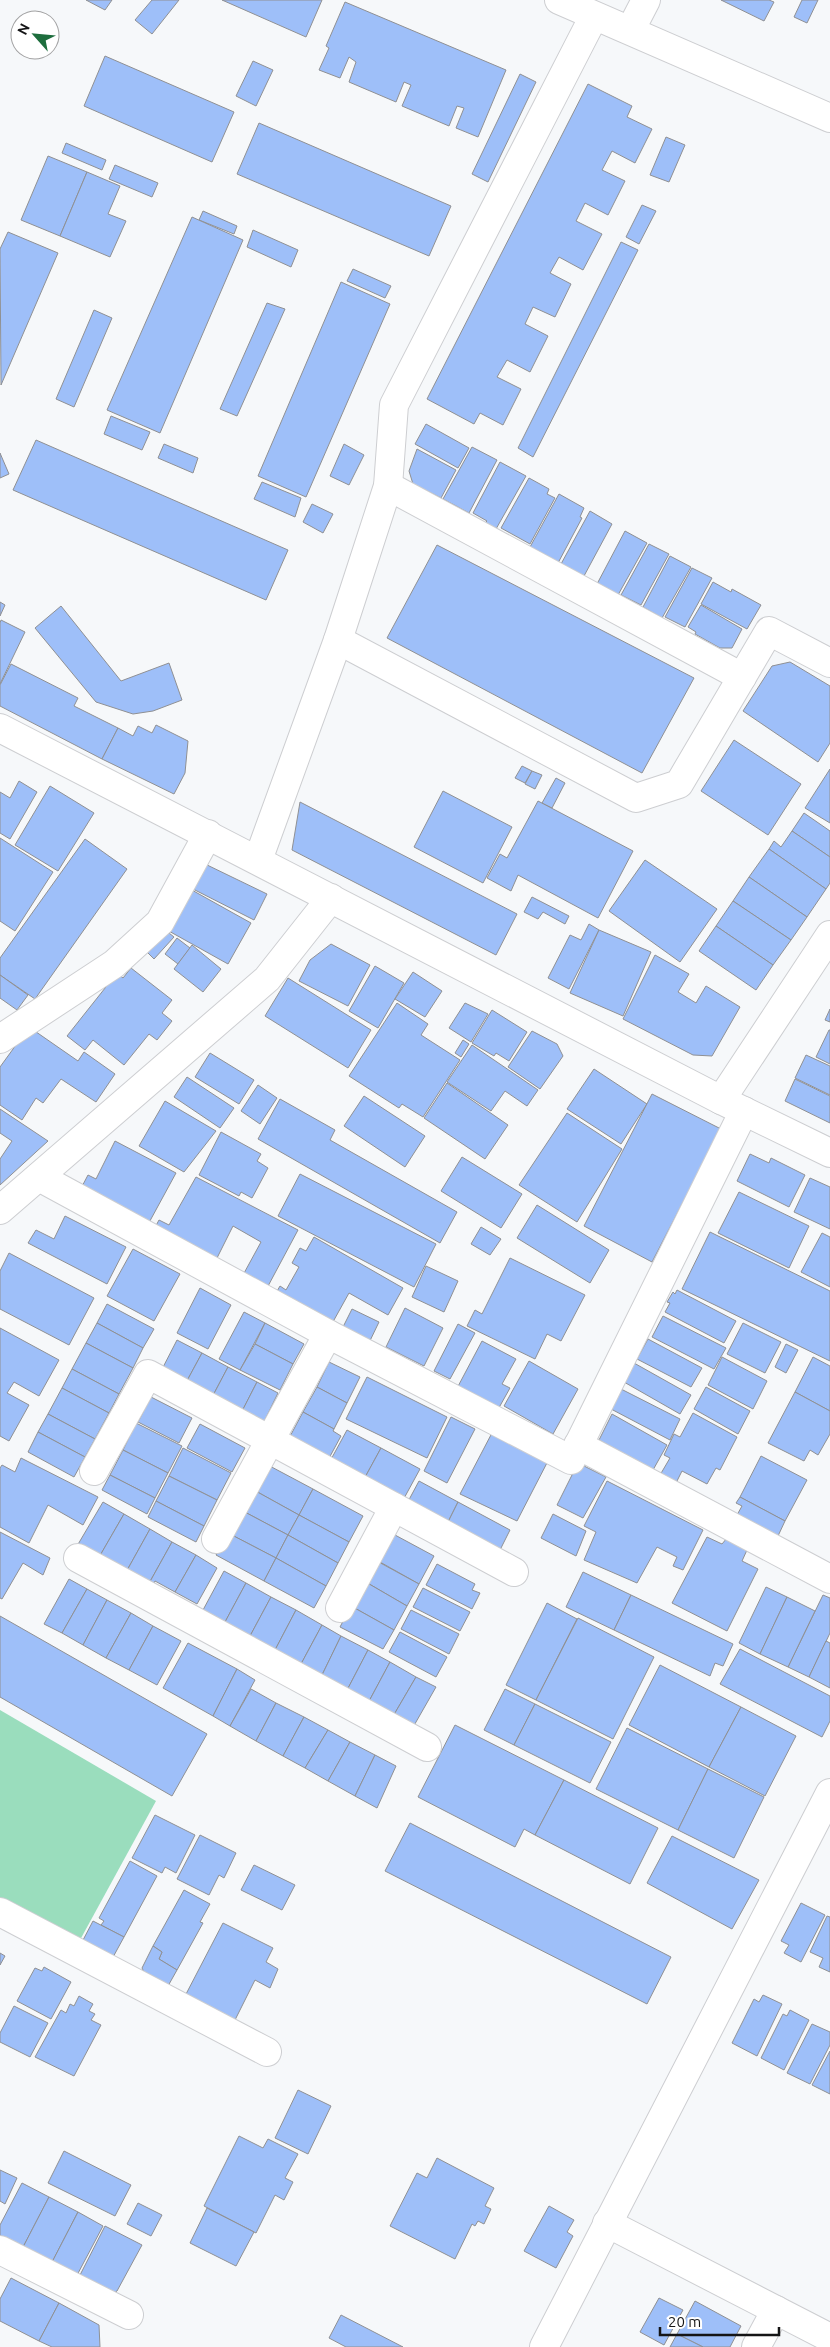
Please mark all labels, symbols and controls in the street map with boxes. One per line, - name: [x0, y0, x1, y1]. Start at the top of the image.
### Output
- north arrow: [10, 10, 60, 60]
- text: N: [14, 21, 33, 37]
- scale bar: [660, 2304, 779, 2336]
- text: 20 m: [668, 2313, 701, 2330]

